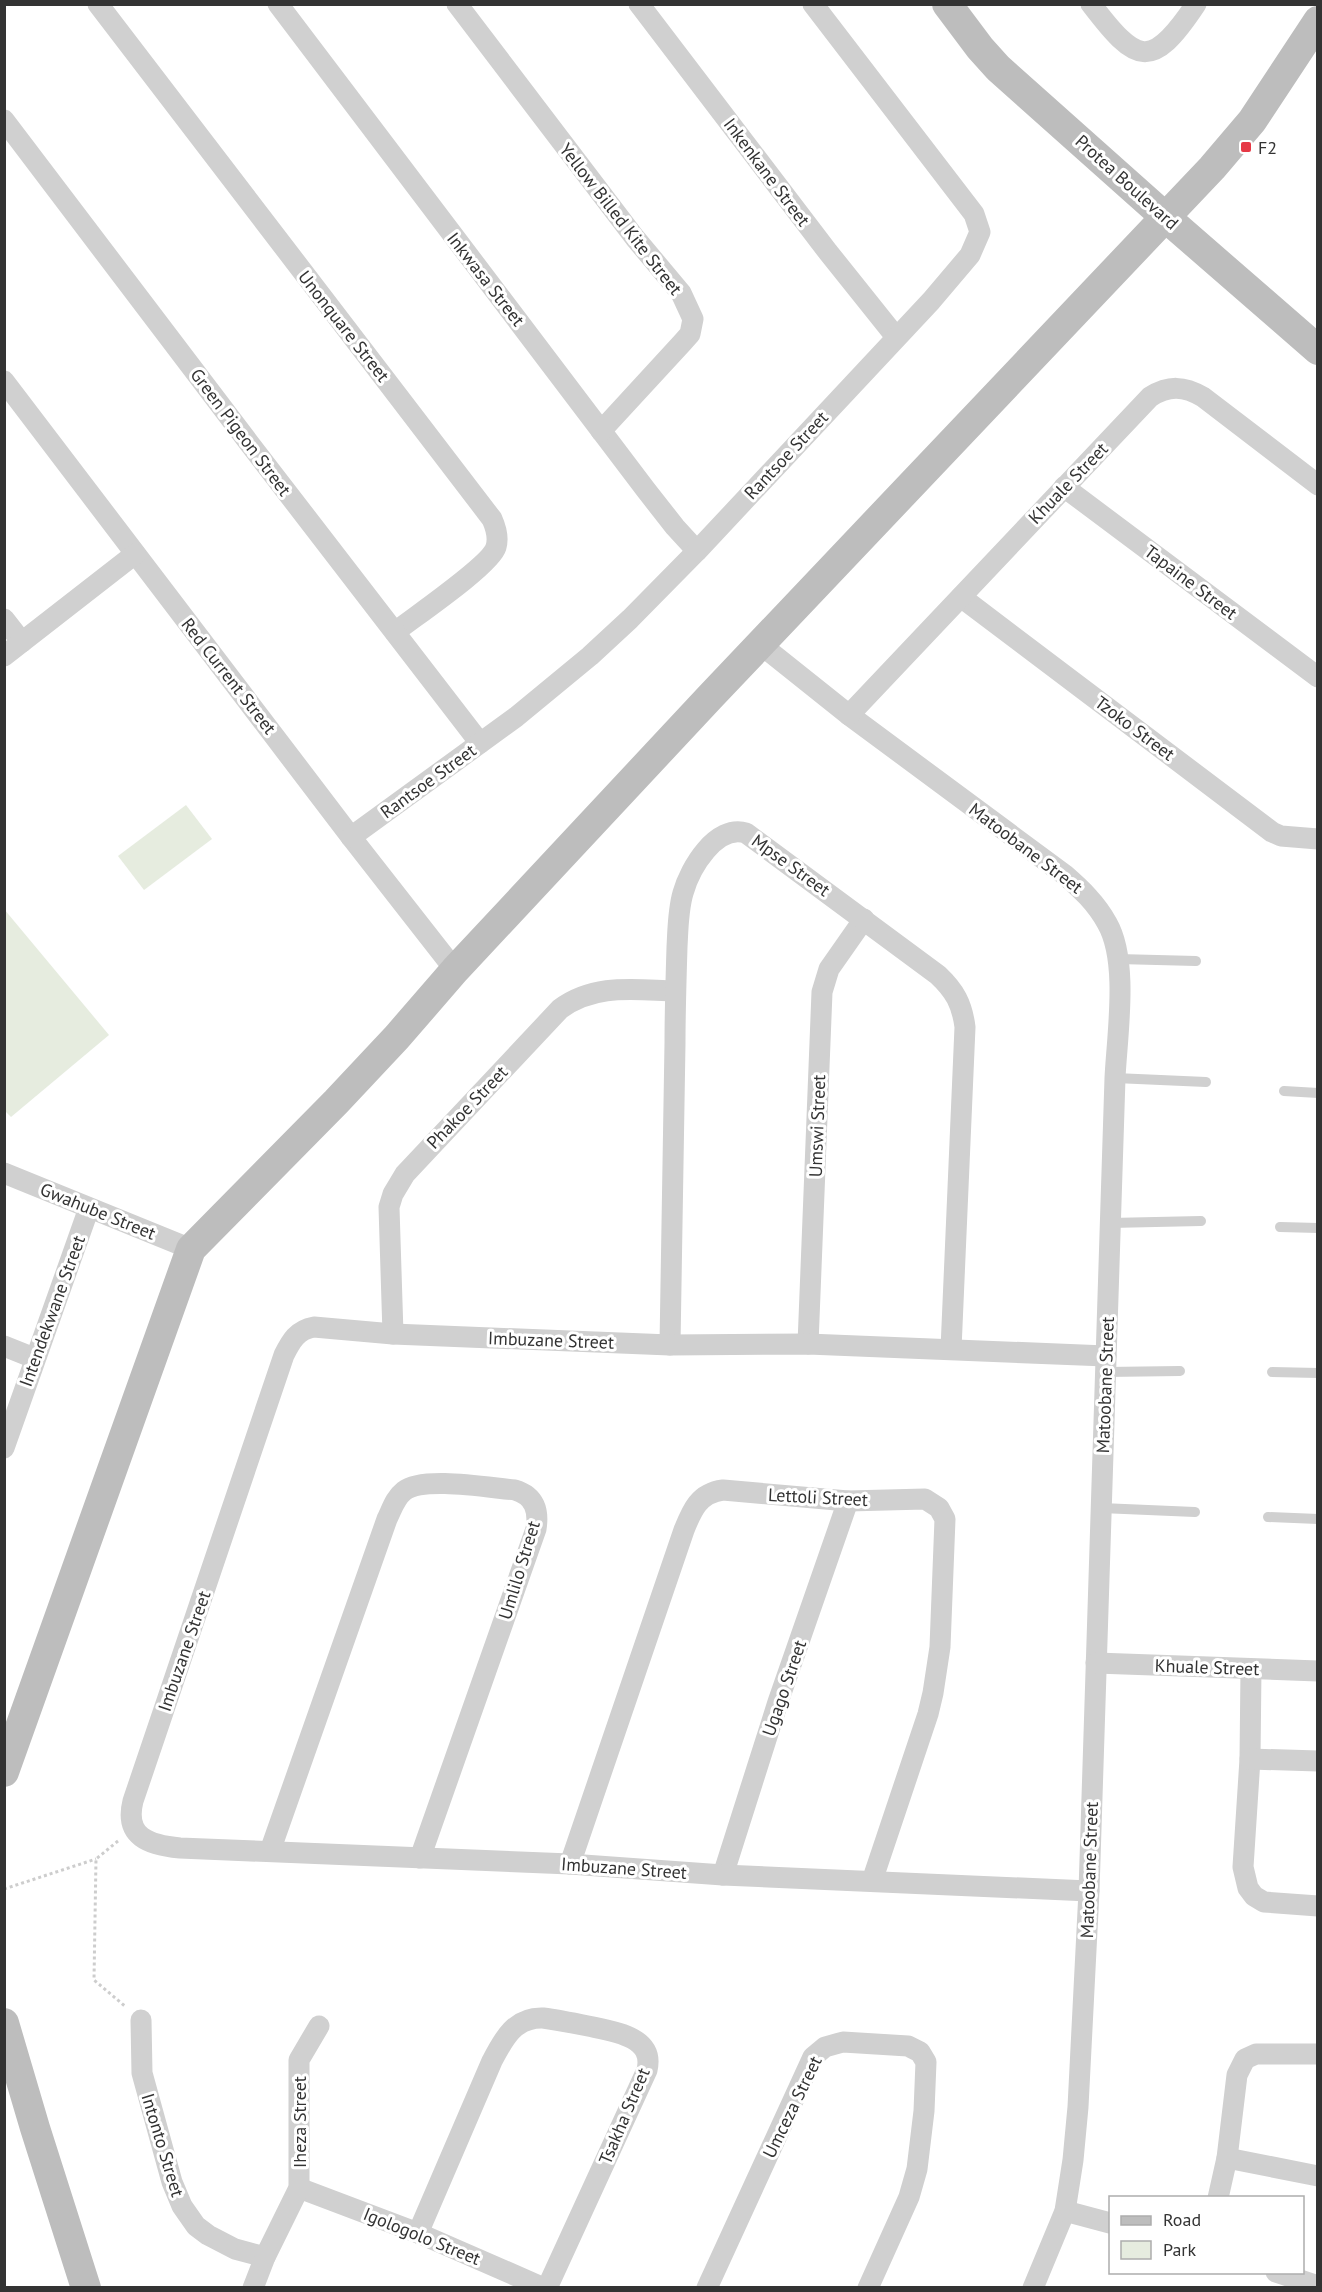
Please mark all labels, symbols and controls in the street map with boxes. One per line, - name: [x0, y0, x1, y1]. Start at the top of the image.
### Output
- street label: Inkenkane Street: [719, 113, 815, 231]
- street label: Protea Boulevard: [1071, 130, 1183, 234]
- place label: F2: [1258, 136, 1277, 159]
- street label: Yellow Billed Kite Street: [555, 138, 687, 300]
- marker: F2: [1239, 140, 1253, 154]
- street label: Inkwasa Street: [442, 227, 530, 331]
- street label: Unonquare Street: [293, 266, 395, 386]
- street label: Green Pigeon Street: [186, 364, 296, 500]
- street label: Rantsoe Street: [739, 406, 833, 504]
- street label: Khuale Street: [1023, 437, 1113, 529]
- street label: Tapaine Street: [1140, 540, 1242, 624]
- street label: Red Current Street: [176, 613, 282, 739]
- street label: Tzoko Street: [1091, 691, 1179, 765]
- street label: Rantsoe Street: [376, 739, 480, 823]
- street label: Matoobane Street: [964, 798, 1088, 898]
- street label: Mpse Street: [747, 829, 835, 901]
- street label: Phakoe Street: [422, 1061, 512, 1153]
- street label: Umswi Street: [804, 1074, 830, 1178]
- street label: Gwahube Street: [37, 1177, 159, 1245]
- street label: Intendekwane Street: [14, 1232, 90, 1390]
- street label: Matoobane Street: [1091, 1316, 1119, 1454]
- street label: Imbuzane Street: [488, 1326, 614, 1354]
- street label: Lettoli Street: [768, 1483, 868, 1511]
- street label: Umlilo Street: [493, 1518, 545, 1622]
- street label: Imbuzane Street: [153, 1588, 215, 1714]
- street label: Ugago Street: [757, 1637, 811, 1739]
- street label: Khuale Street: [1154, 1654, 1260, 1680]
- street label: Matoobane Street: [1075, 1801, 1103, 1939]
- street label: Imbuzane Street: [560, 1852, 688, 1884]
- street label: Umceza Street: [757, 2052, 827, 2162]
- street label: Tsakha Street: [593, 2064, 655, 2168]
- street label: Iheza Street: [288, 2076, 311, 2168]
- street label: Intonto Street: [136, 2091, 190, 2199]
- legend: [1109, 2196, 1304, 2274]
- street label: Igologolo Street: [360, 2202, 484, 2270]
- text: Road: [1163, 2208, 1201, 2231]
- text: Park: [1163, 2238, 1196, 2261]

